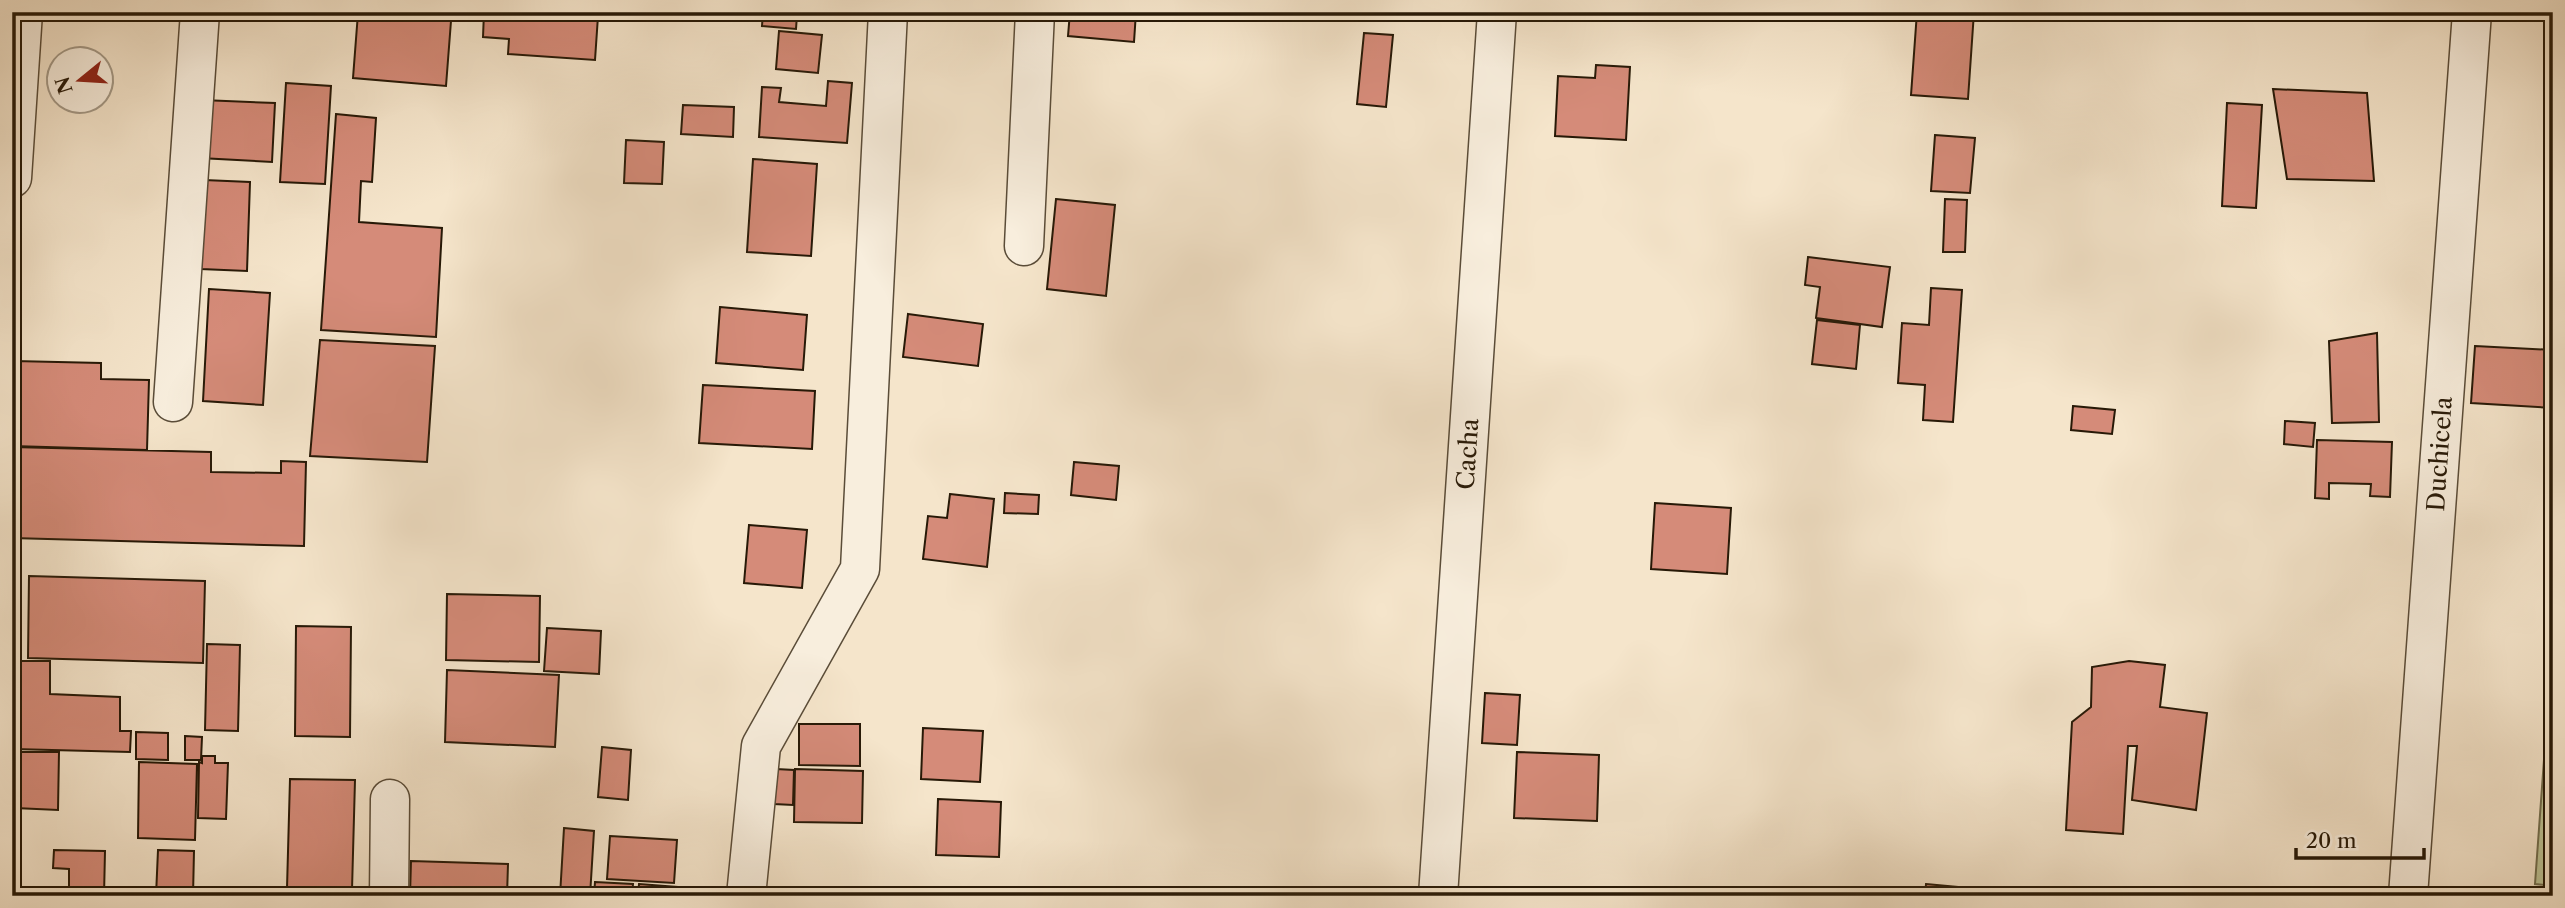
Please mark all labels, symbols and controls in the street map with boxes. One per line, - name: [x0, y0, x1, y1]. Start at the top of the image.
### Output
- north arrow: [46, 46, 116, 116]
- text: N: [51, 74, 78, 97]
- street label: Duchicela: [2421, 395, 2458, 512]
- street label: Cacha: [1451, 417, 1484, 491]
- scale bar: [2296, 817, 2423, 861]
- text: 20 m: [2306, 828, 2357, 853]

